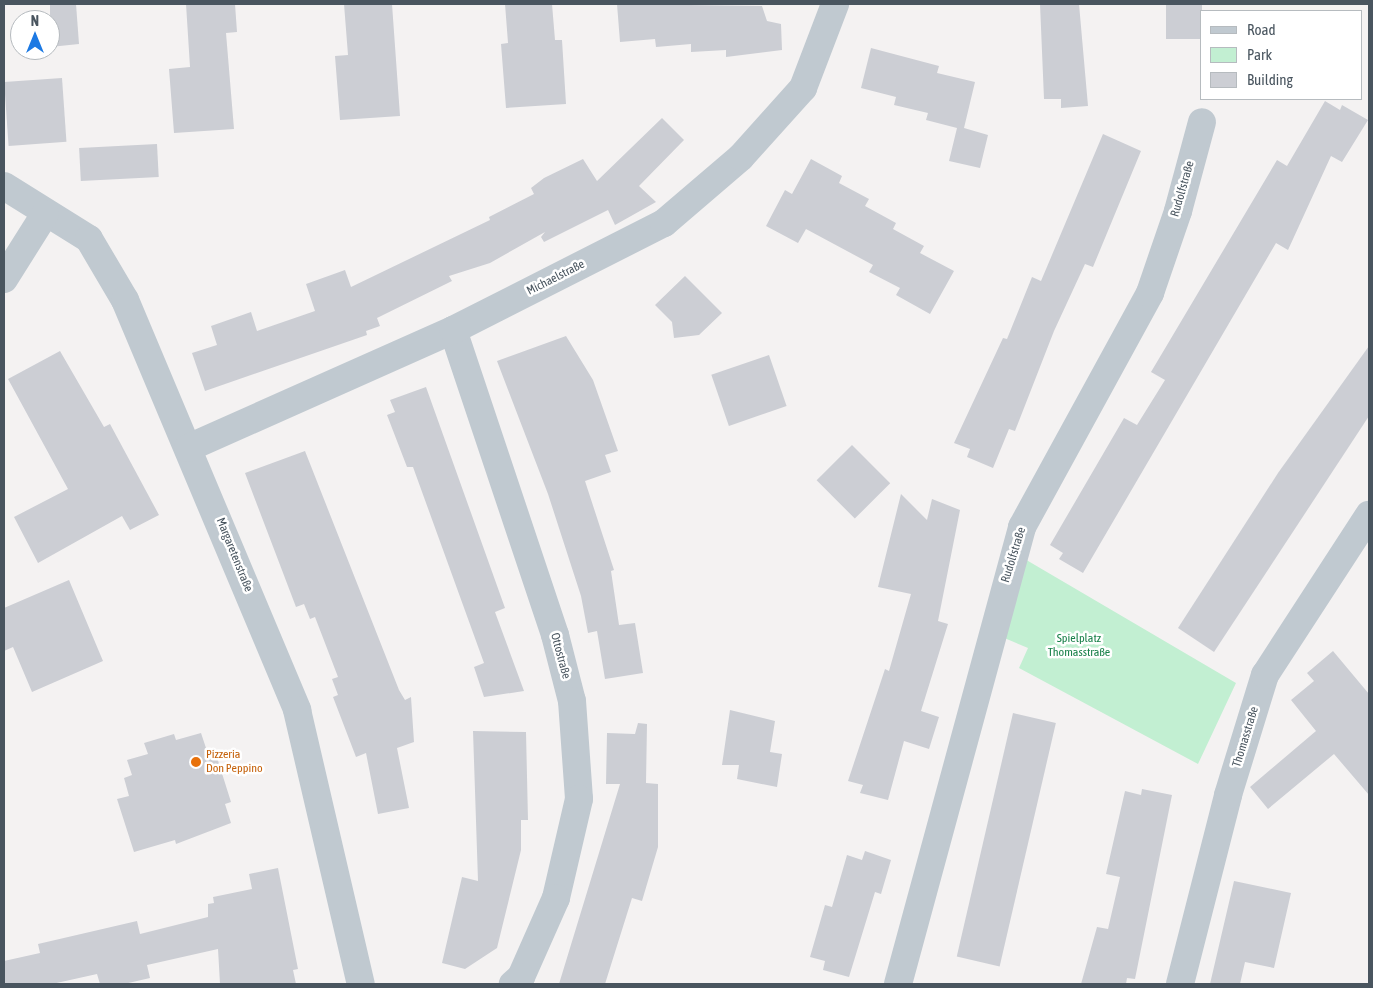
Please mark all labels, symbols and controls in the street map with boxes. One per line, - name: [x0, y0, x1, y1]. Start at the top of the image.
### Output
- north arrow: [10, 10, 60, 60]
- legend: [1200, 10, 1363, 100]
- text: N: [31, 13, 39, 29]
- text: Road: [1247, 21, 1276, 38]
- text: Park: [1247, 46, 1272, 63]
- text: Building: [1247, 71, 1293, 88]
- street label: Rudolfstraße: [1168, 159, 1198, 219]
- street label: Michaelstraße: [525, 257, 587, 299]
- street label: Margaretenstraße: [213, 516, 255, 594]
- street label: Rudolfstraße: [999, 526, 1029, 584]
- street label: Ottostraße: [547, 631, 573, 681]
- park label: Spielplatz Thomasstraße: [1048, 632, 1110, 660]
- street label: Thomasstraße: [1230, 705, 1262, 769]
- place label: Pizzeria Don Peppino: [206, 748, 263, 776]
- marker: Pizzeria Don Peppino: [190, 756, 202, 768]

